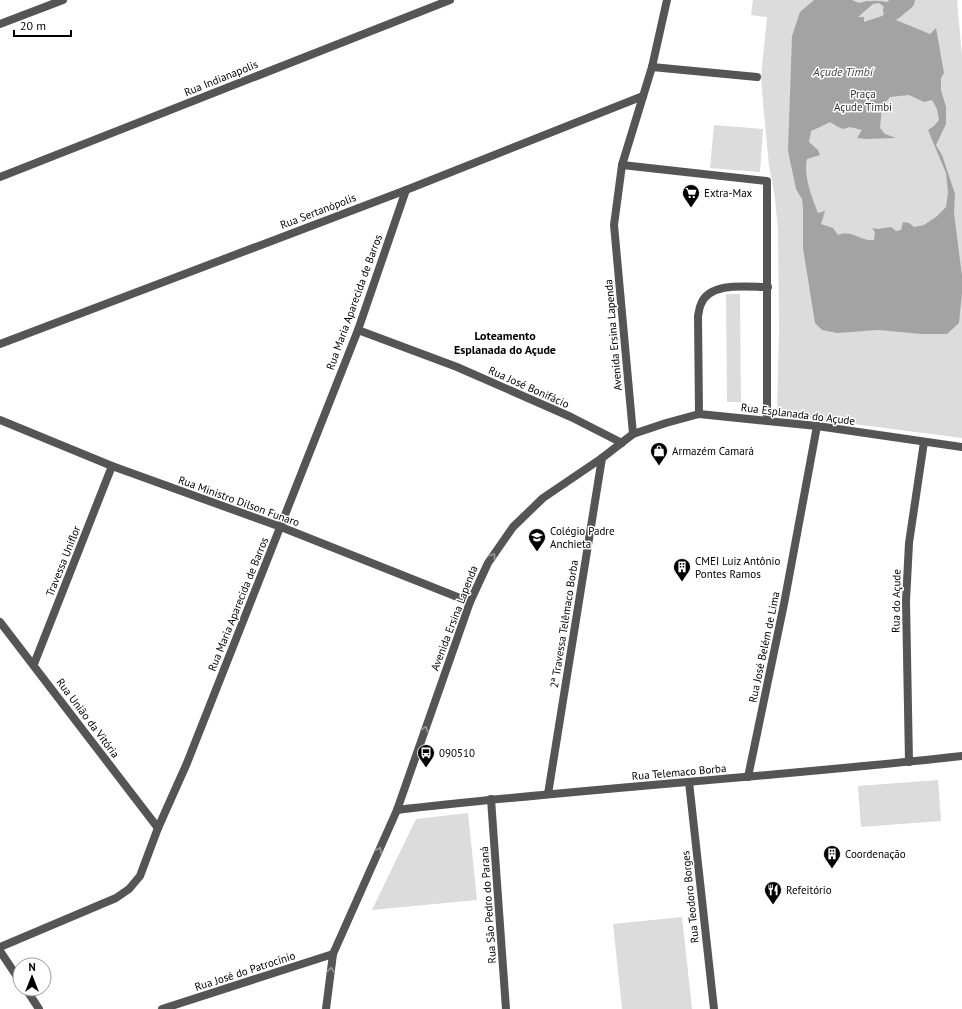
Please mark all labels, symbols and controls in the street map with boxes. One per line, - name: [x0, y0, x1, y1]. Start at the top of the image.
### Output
- scale bar: [14, 12, 71, 38]
- text: 20 m: [20, 18, 46, 33]
- street label: Rua Indianapolis: [182, 57, 260, 99]
- water label: Açude Timbí: [812, 64, 875, 79]
- park label: Praça Açude Timbi: [834, 87, 892, 114]
- supermarket icon: Extra-Max: [681, 183, 701, 208]
- place label: Extra-Max: [704, 186, 753, 200]
- street label: Rua Sertanópolis: [278, 190, 358, 232]
- street label: Rua Maria Aparecida de Barros: [323, 232, 385, 372]
- street label: Avenida Ersina Lapenda: [601, 279, 625, 391]
- district label: Loteamento Esplanada do Açude: [454, 328, 556, 357]
- street label: Rua José Bonifácio: [486, 363, 572, 411]
- street label: Rua Esplanada do Açude: [740, 400, 856, 428]
- shop icon: Armazém Camará: [649, 441, 669, 466]
- place label: Armazém Camará: [672, 444, 754, 458]
- street label: Rua Ministro Dilson Funaro: [177, 473, 302, 529]
- street label: Travessa Uniflor: [43, 523, 84, 598]
- place label: Colégio Padre Anchieta: [550, 524, 615, 551]
- school or university icon: Colégio Padre Anchieta: [527, 527, 547, 552]
- street label: Rua Maria Aparecida de Barros: [205, 535, 271, 673]
- one-way arrow: [488, 553, 495, 560]
- place label: CMEI Luiz Antônio Pontes Ramos: [695, 554, 780, 581]
- building icon: CMEI Luiz Antônio Pontes Ramos: [672, 557, 692, 582]
- street label: 2ª Travessa Telêmaco Borba: [547, 559, 581, 689]
- street label: Avenida Ersina Lapenda: [427, 563, 481, 673]
- street label: Rua do Açude: [888, 569, 904, 633]
- street label: Rua José Belém de Lima: [745, 590, 783, 704]
- street label: Rua União da Vitória: [54, 675, 122, 761]
- one-way arrow: [421, 725, 429, 732]
- bus stop icon: 090510: [416, 743, 436, 768]
- place label: 090510: [439, 746, 475, 760]
- street label: Rua Telemaco Borba: [631, 761, 727, 783]
- building icon: Coordenação: [822, 844, 842, 869]
- street label: Rua São Pedro do Paraná: [477, 846, 499, 964]
- one-way arrow: [375, 847, 383, 854]
- place label: Coordenação: [845, 847, 906, 861]
- street label: Rua Teodoro Borges: [678, 850, 702, 944]
- restaurant icon: Refeitório: [763, 880, 783, 905]
- place label: Refeitório: [786, 883, 832, 897]
- street label: Rua José do Patrocínio: [193, 948, 297, 994]
- north arrow: [12, 957, 52, 997]
- text: N: [28, 960, 36, 974]
- one-way arrow: [326, 967, 335, 973]

